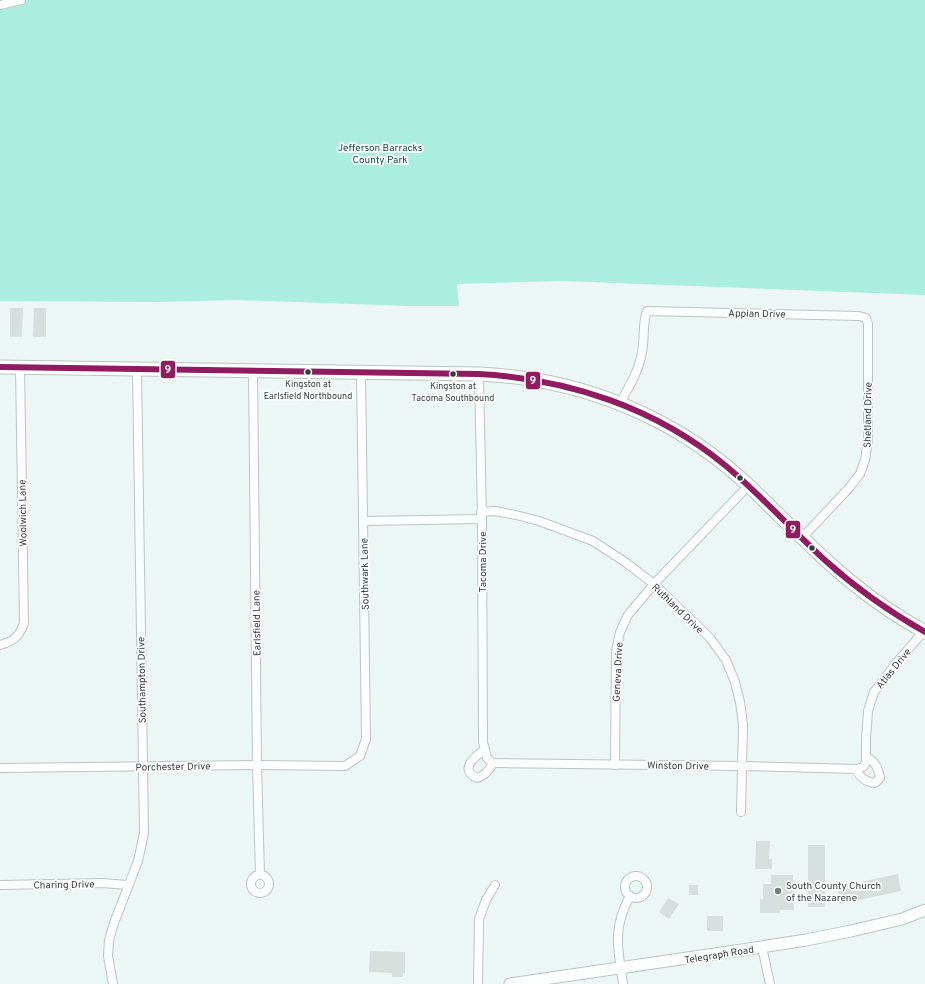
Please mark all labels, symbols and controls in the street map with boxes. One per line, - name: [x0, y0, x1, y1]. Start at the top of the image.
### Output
- park label: Jefferson Barracks County Park: [338, 142, 423, 167]
- street label: Appian Drive: [728, 307, 786, 322]
- line badge: 9: [160, 360, 176, 379]
- text: 9: [165, 363, 172, 377]
- marker: Kingston at Earlsfield Northbound: [303, 367, 313, 377]
- marker: Kingston at Tacoma Southbound: [448, 369, 458, 379]
- line badge: 9: [525, 371, 541, 390]
- text: 9: [530, 374, 537, 388]
- place label: Kingston at Earlsfield Northbound: [264, 379, 352, 402]
- place label: Kingston at Tacoma Southbound: [412, 381, 494, 404]
- street label: Shetland Drive: [861, 382, 876, 448]
- unlabelled marker: [735, 473, 745, 483]
- street label: Woolwich Lane: [16, 479, 31, 547]
- line badge: 9: [785, 520, 801, 539]
- text: 9: [790, 523, 797, 537]
- street label: Tacoma Drive: [477, 531, 490, 593]
- street label: Southwark Lane: [358, 538, 373, 610]
- unlabelled marker: [807, 543, 817, 553]
- street label: Ruthland Drive: [648, 581, 705, 637]
- street label: Earlsfield Lane: [250, 590, 265, 656]
- street label: Southampton Drive: [135, 637, 150, 723]
- street label: Geneva Drive: [610, 642, 627, 702]
- street label: Atlas Drive: [874, 646, 915, 692]
- street label: Winston Drive: [647, 759, 709, 774]
- street label: Porchester Drive: [135, 760, 211, 775]
- street label: Charing Drive: [33, 878, 95, 893]
- place label: South County Church of the Nazarene: [786, 880, 881, 905]
- marker: South County Church of the Nazarene: [773, 886, 783, 896]
- street label: Telegraph Road: [684, 944, 755, 967]

